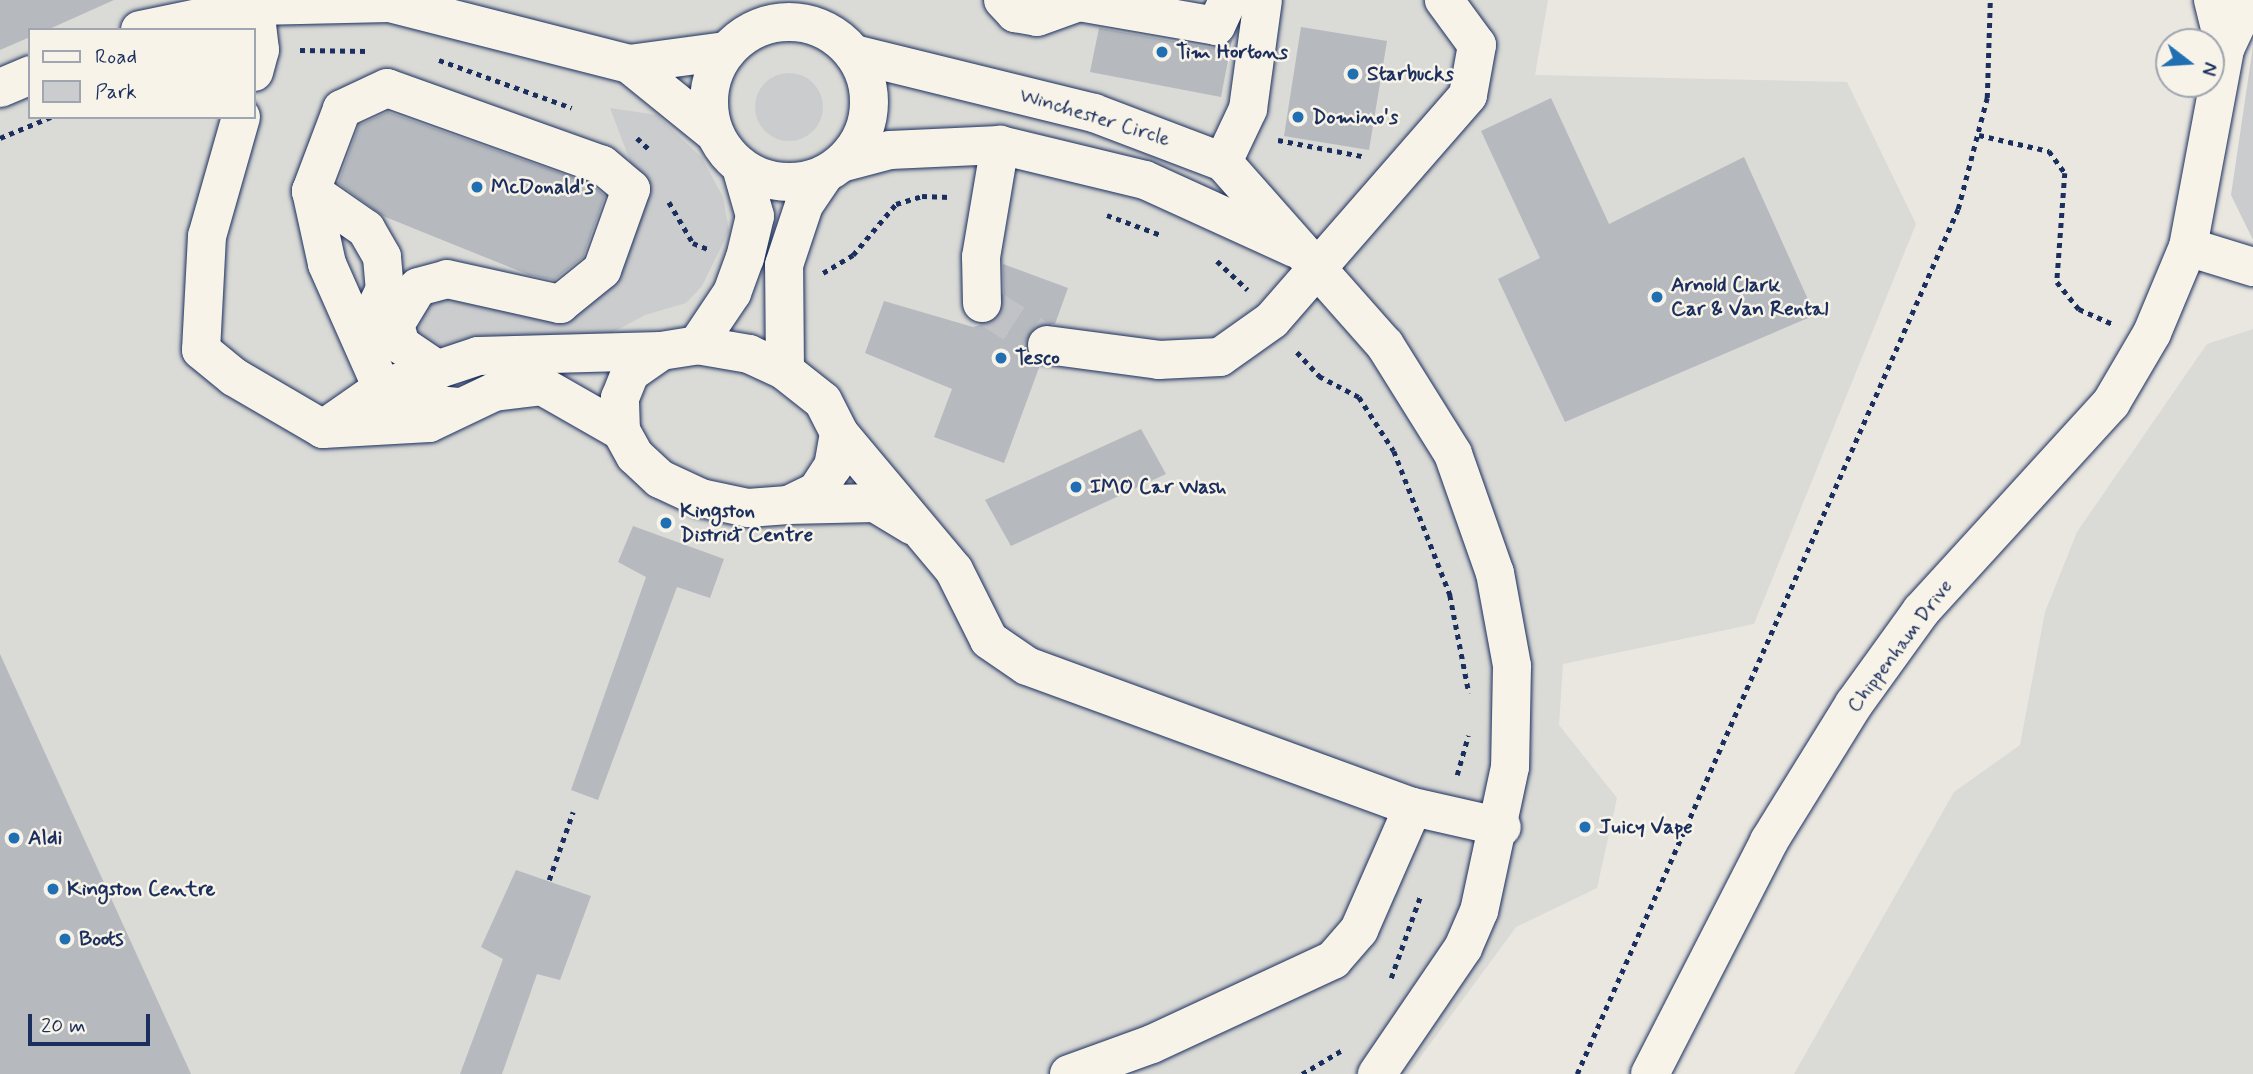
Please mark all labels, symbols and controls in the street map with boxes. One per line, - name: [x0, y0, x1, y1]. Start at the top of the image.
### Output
- legend: [28, 28, 256, 119]
- north arrow: [2155, 28, 2225, 98]
- place label: Tim Hortons: [1176, 39, 1285, 65]
- text: Road: [95, 43, 137, 71]
- marker: Tim Hortons: [1154, 44, 1170, 60]
- text: N: [2195, 59, 2222, 78]
- place label: Starbucks: [1367, 61, 1454, 87]
- marker: Starbucks: [1345, 66, 1361, 82]
- text: Park: [95, 78, 137, 106]
- street label: Winchester Circle: [1016, 82, 1174, 152]
- place label: Domino's: [1312, 104, 1398, 130]
- marker: Domino's: [1290, 109, 1306, 125]
- place label: McDonald's: [491, 174, 594, 200]
- marker: McDonald's: [469, 179, 485, 195]
- place label: Arnold Clark Car & Van Rental: [1671, 272, 1829, 322]
- marker: Arnold Clark Car & Van Rental: [1649, 289, 1665, 305]
- place label: Tesco: [1015, 345, 1060, 371]
- marker: Tesco: [993, 350, 1009, 366]
- place label: IMO Car Wash: [1090, 474, 1226, 500]
- marker: IMO Car Wash: [1068, 479, 1084, 495]
- place label: Kingston District Centre: [680, 498, 813, 548]
- marker: Kingston District Centre: [658, 515, 674, 531]
- street label: Chippenham Drive: [1842, 575, 1958, 717]
- place label: Juicy Vape: [1599, 814, 1693, 840]
- marker: Juicy Vape: [1577, 819, 1593, 835]
- place label: Aldi: [28, 825, 62, 851]
- marker: Aldi: [6, 830, 22, 846]
- place label: Kingston Centre: [67, 876, 213, 902]
- marker: Kingston Centre: [45, 881, 61, 897]
- place label: Boots: [79, 926, 123, 952]
- marker: Boots: [57, 931, 73, 947]
- scale bar: [32, 1000, 154, 1044]
- text: 20 m: [41, 1012, 86, 1040]

